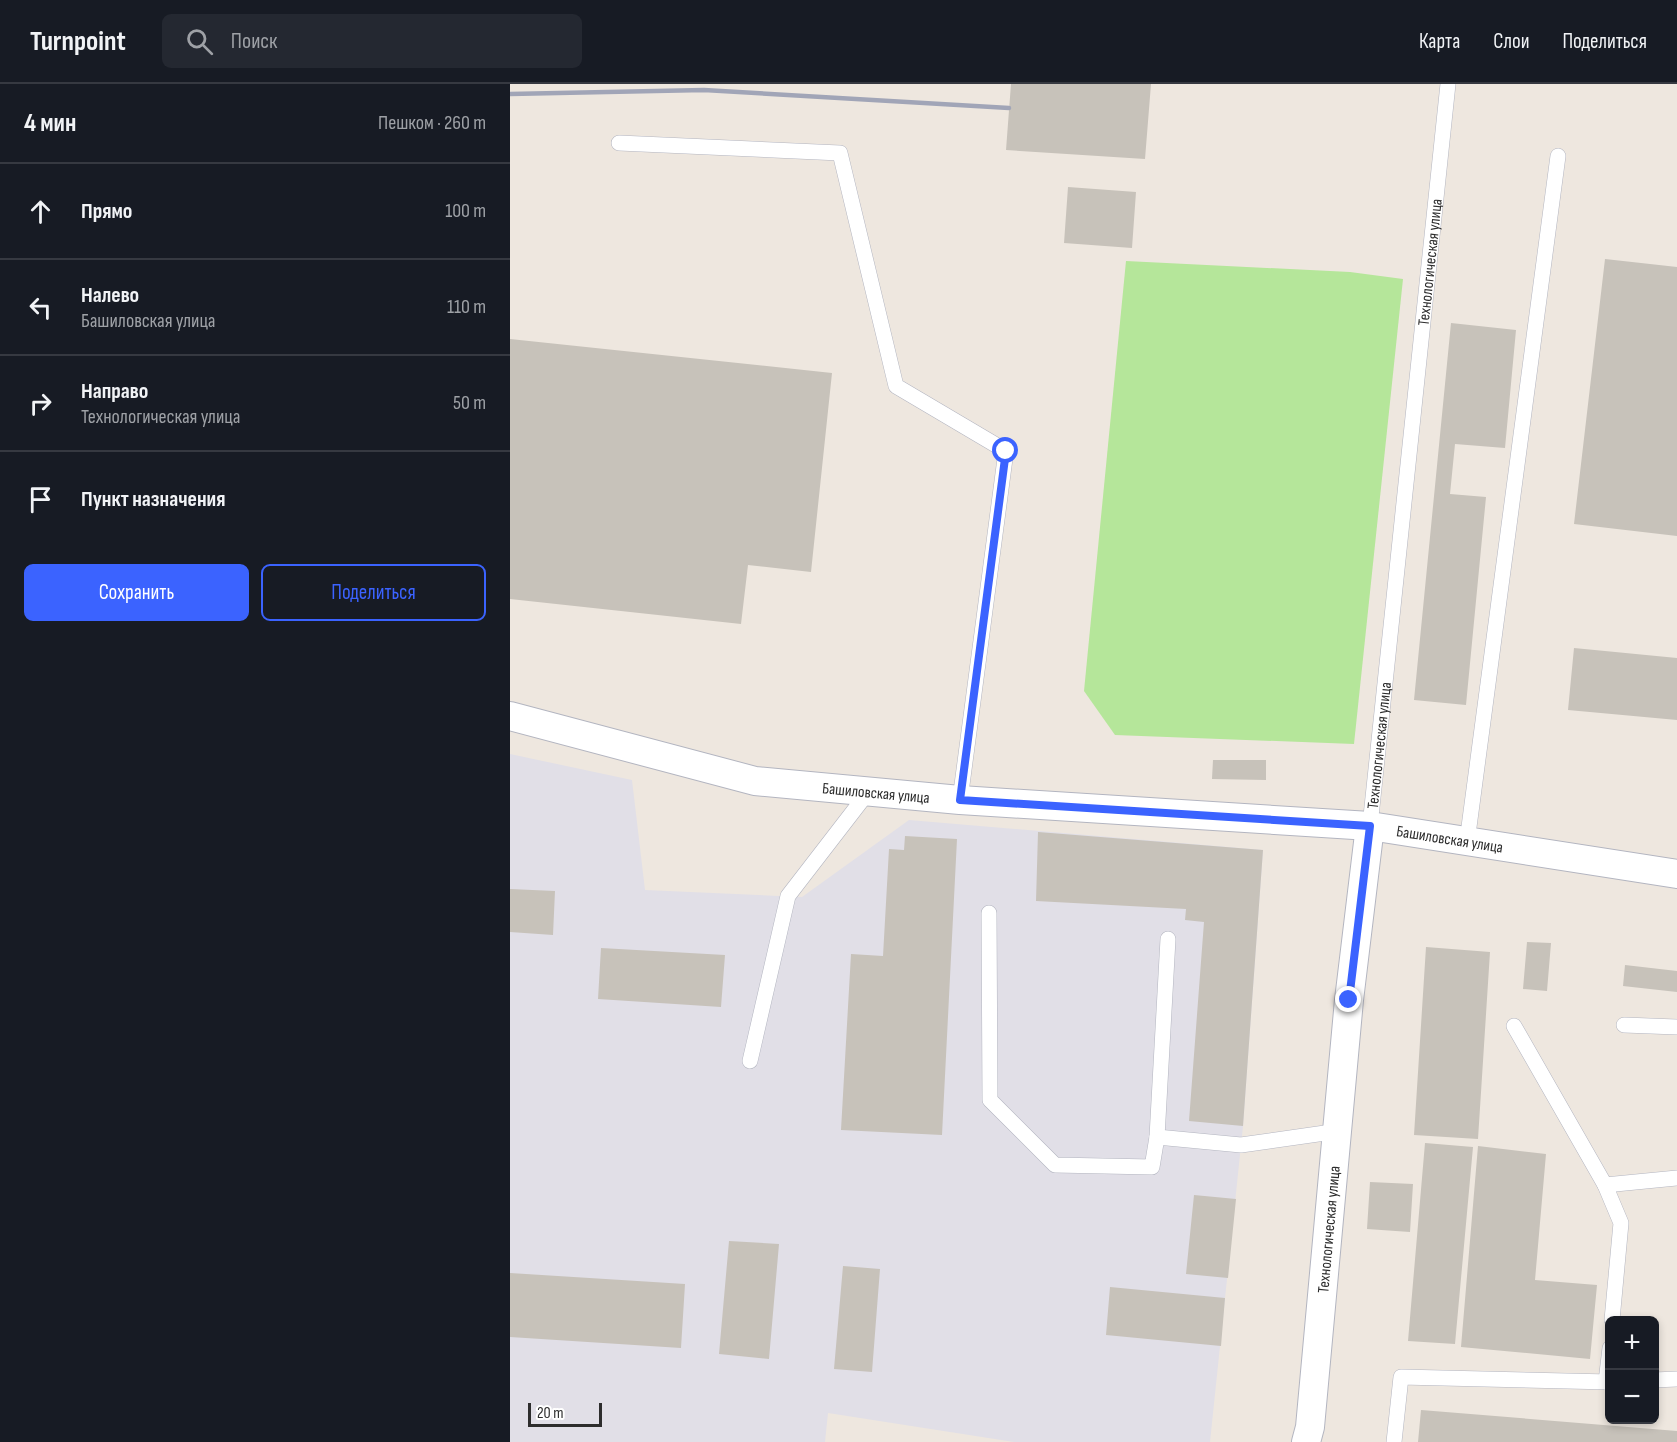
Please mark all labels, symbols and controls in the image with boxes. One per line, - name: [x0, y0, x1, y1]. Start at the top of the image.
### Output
- search box: [162, 14, 582, 68]
- text: Turnpoint: [30, 25, 126, 58]
- icon: search: [183, 25, 216, 58]
- text: Поиск: [231, 28, 277, 55]
- text: Карта: [1419, 29, 1460, 54]
- text: Слои: [1493, 29, 1529, 54]
- text: Поделиться: [1562, 29, 1647, 54]
- text: 4 мин: [24, 108, 76, 139]
- text: Пешком · 260 m: [378, 111, 486, 135]
- icon: ahead: [24, 195, 57, 228]
- text: Прямо: [81, 198, 132, 225]
- street label: Технологическая улица: [1415, 198, 1447, 327]
- text: 100 m: [445, 199, 486, 223]
- text: Налево: [81, 282, 139, 309]
- icon: left: [24, 291, 57, 324]
- text: 110 m: [447, 295, 486, 319]
- text: Башиловская улица: [81, 309, 216, 333]
- text: Направо: [81, 378, 148, 405]
- icon: right: [24, 387, 57, 420]
- text: 50 m: [453, 391, 486, 415]
- text: Технологическая улица: [81, 405, 240, 429]
- route start: [992, 437, 1018, 463]
- icon: arrive: [24, 483, 57, 516]
- text: Пункт назначения: [81, 486, 225, 513]
- button: Сохранить: [24, 564, 249, 621]
- button: Поделиться: [261, 564, 486, 621]
- street label: Технологическая улица: [1364, 681, 1396, 810]
- street label: Башиловская улица: [821, 779, 930, 808]
- street label: Башиловская улица: [1395, 822, 1504, 858]
- route end: [1335, 986, 1361, 1012]
- street label: Технологическая улица: [1314, 1165, 1345, 1294]
- map controls: [1605, 1316, 1659, 1424]
- button: +: [1605, 1316, 1659, 1370]
- button: −: [1605, 1370, 1659, 1424]
- scale bar: [528, 1400, 602, 1428]
- text: 20 m: [537, 1404, 564, 1423]

